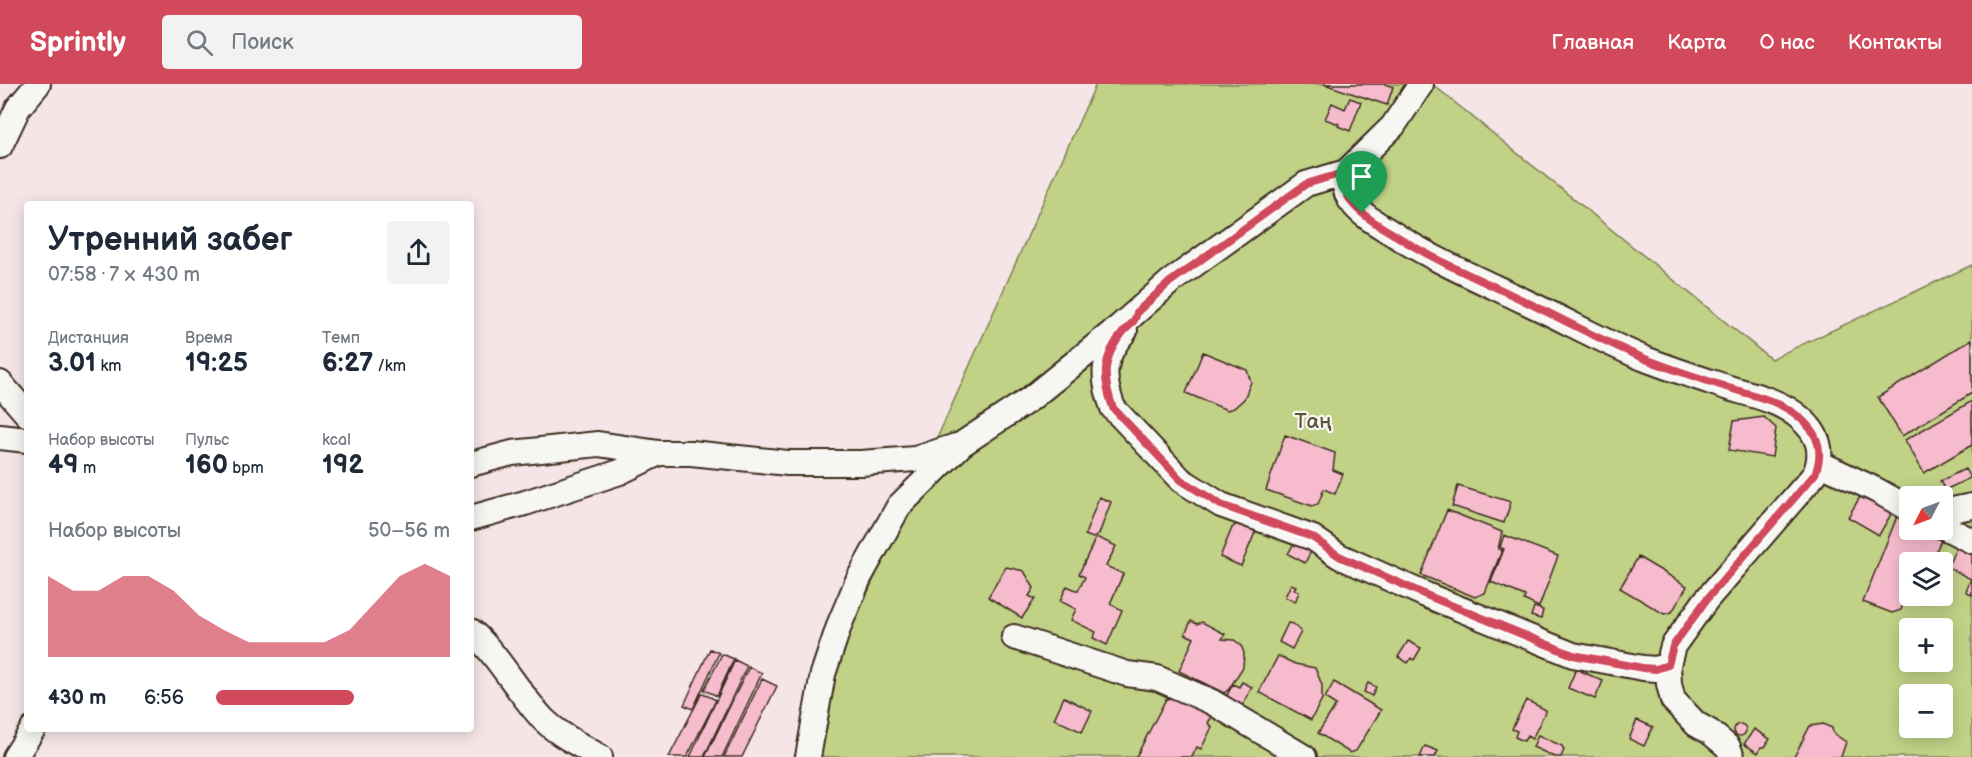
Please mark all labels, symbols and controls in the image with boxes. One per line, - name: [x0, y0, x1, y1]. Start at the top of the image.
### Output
- search box: [162, 15, 582, 69]
- text: Sprintly: [30, 26, 126, 59]
- icon: search: [183, 26, 216, 59]
- text: Поиск: [231, 29, 294, 56]
- text: Главная: [1551, 30, 1634, 55]
- text: Карта: [1667, 30, 1726, 55]
- text: О нас: [1759, 30, 1815, 55]
- text: Контакты: [1848, 30, 1942, 55]
- pin: [1336, 151, 1387, 213]
- icon: arrive: [1345, 160, 1378, 193]
- text: Утренний забег: [48, 220, 293, 260]
- button: share: [387, 221, 450, 284]
- text: 07:58 · 7 × 430 m: [48, 263, 200, 287]
- text: Дистанция: [48, 329, 129, 348]
- text: Время: [185, 329, 233, 348]
- text: Темп: [322, 329, 360, 348]
- text: 3.01: [48, 348, 96, 379]
- text: 19:25: [185, 348, 248, 379]
- text: 6:27: [322, 348, 373, 379]
- text: km: [96, 357, 121, 376]
- text: /km: [373, 357, 406, 376]
- park label: Таң: [1295, 409, 1331, 434]
- text: Набор высоты: [48, 431, 155, 450]
- text: Пульс: [185, 431, 229, 450]
- text: kcal: [322, 431, 351, 450]
- text: 49: [48, 450, 79, 481]
- text: 160: [185, 450, 228, 481]
- text: 192: [322, 450, 364, 481]
- text: m: [79, 459, 96, 478]
- text: bpm: [228, 459, 264, 478]
- north arrow: [1899, 486, 1953, 540]
- map controls: [1899, 486, 1953, 738]
- text: Набор высоты: [48, 519, 181, 543]
- text: 50–56 m: [368, 519, 450, 543]
- button: layers: [1899, 552, 1953, 606]
- button: +: [1899, 618, 1953, 672]
- button: −: [1899, 684, 1953, 738]
- text: 430 m: [48, 686, 106, 710]
- text: 6:56: [144, 686, 184, 710]

